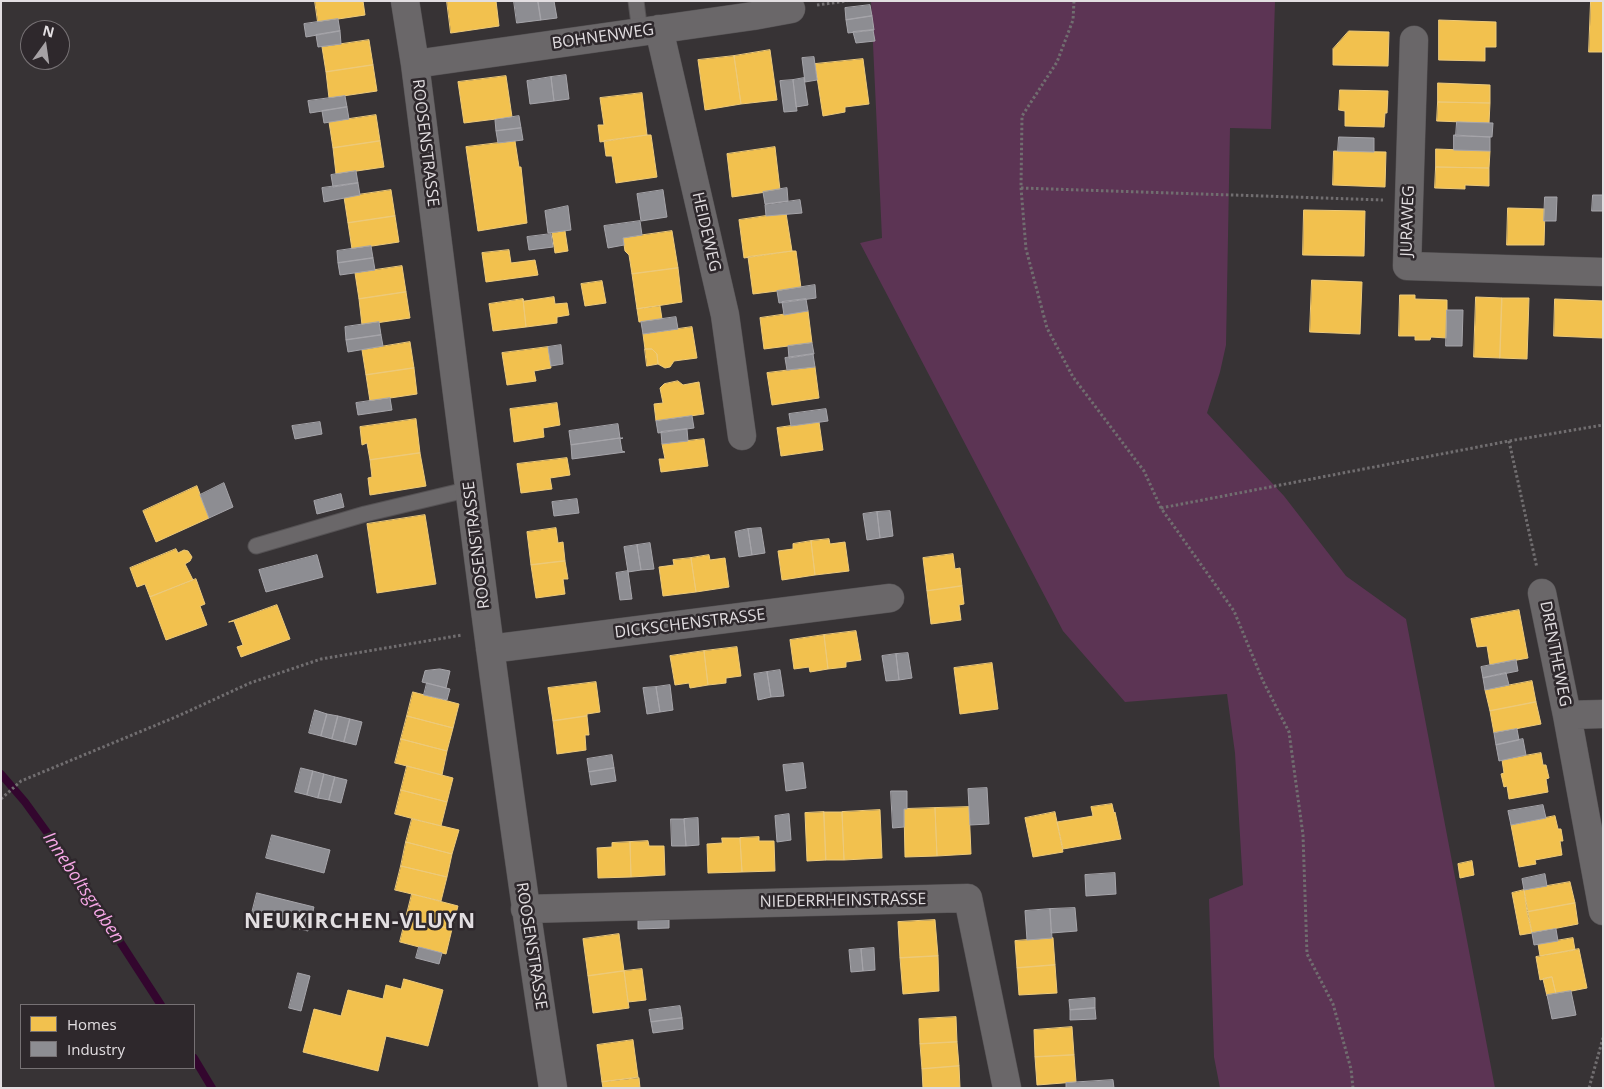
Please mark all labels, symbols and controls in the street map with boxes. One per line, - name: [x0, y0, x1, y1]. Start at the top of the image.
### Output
- north arrow: [20, 20, 70, 70]
- text: N: [41, 20, 56, 42]
- street label: BOHNENWEG: [551, 20, 655, 54]
- street label: ROOSENSTRASSE: [408, 78, 442, 208]
- street label: JURAWEG: [1397, 185, 1419, 257]
- street label: HEIDEWEG: [688, 190, 724, 274]
- street label: ROOSENSTRASSE: [460, 480, 494, 610]
- street label: DRENTHEWEG: [1535, 600, 1575, 708]
- street label: DICKSCHENSTRASSE: [614, 605, 766, 643]
- water label: Inneboltsgraben: [38, 828, 128, 948]
- street label: ROOSENSTRASSE: [511, 881, 551, 1011]
- street label: NIEDERRHEINSTRASSE: [759, 890, 927, 912]
- district label: NEUKIRCHEN-VLUYN: [242, 909, 478, 935]
- legend: [20, 1004, 195, 1069]
- text: Homes: [67, 1014, 117, 1034]
- text: Industry: [67, 1039, 125, 1059]

